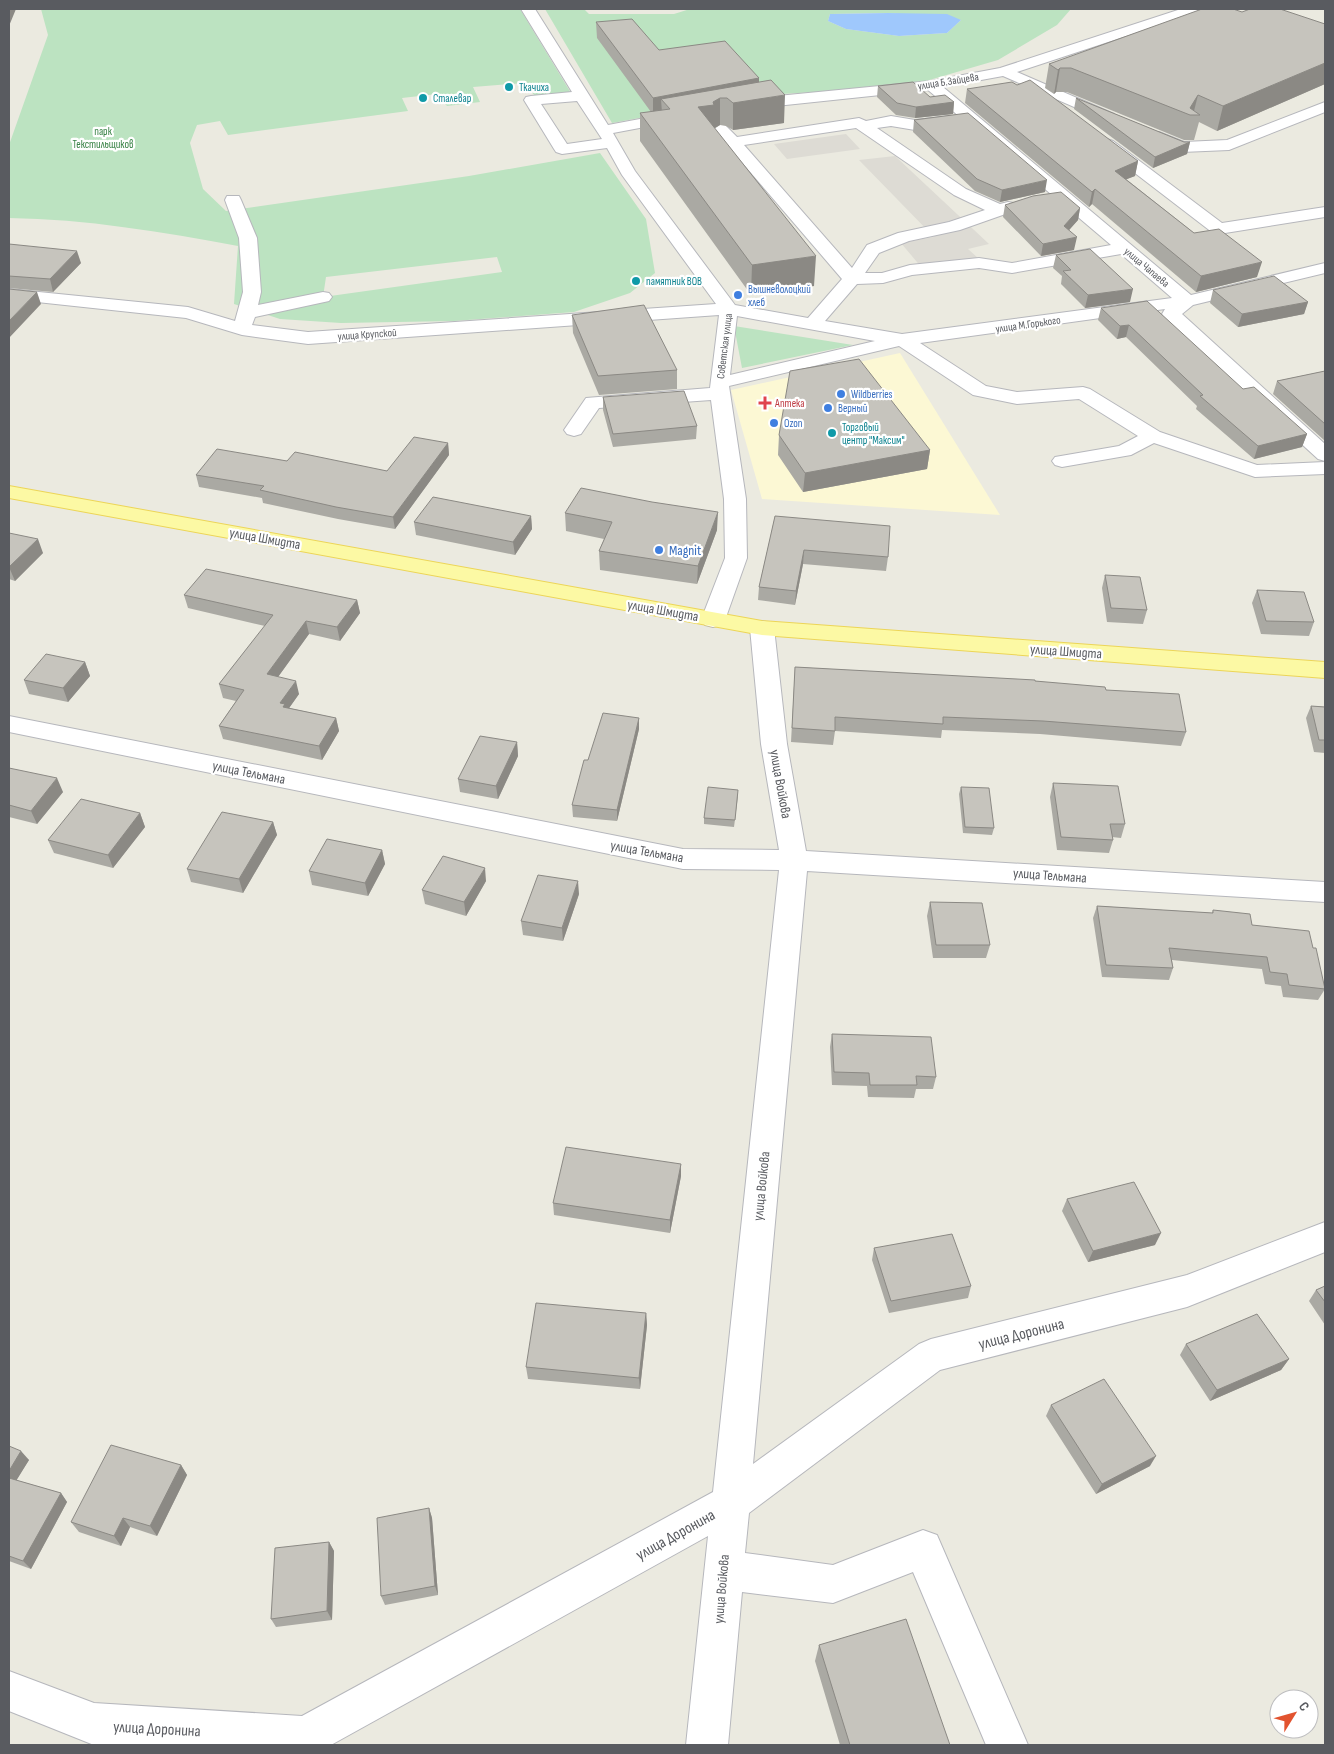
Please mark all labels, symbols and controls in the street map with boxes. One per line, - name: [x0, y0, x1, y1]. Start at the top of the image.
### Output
- street label: улица Б.Зайцева: [917, 70, 980, 93]
- marker: Ткачиха: [503, 81, 515, 93]
- place label: Ткачиха: [519, 81, 549, 94]
- marker: Сталевар: [417, 92, 429, 104]
- place label: Сталевар: [433, 92, 471, 105]
- park label: парк Текстильщиков: [72, 125, 134, 151]
- street label: улица Чапаева: [1121, 245, 1172, 290]
- marker: памятник ВОВ: [630, 275, 642, 287]
- place label: памятник ВОВ: [646, 275, 702, 288]
- place label: Вышневолоцкий хлеб: [748, 283, 811, 309]
- marker: Вышневолоцкий хлеб: [732, 289, 744, 301]
- street label: Советская улица: [714, 312, 735, 380]
- street label: улица М.Горького: [995, 313, 1062, 336]
- street label: улица Крупской: [337, 326, 397, 343]
- marker: Wildberries: [835, 388, 847, 400]
- place label: Wildberries: [851, 388, 893, 401]
- marker: Аптека: [759, 397, 771, 409]
- place label: Аптека: [774, 397, 804, 410]
- marker: Верный: [822, 402, 834, 414]
- place label: Верный: [838, 402, 868, 415]
- marker: Ozon: [768, 417, 780, 429]
- place label: Ozon: [784, 417, 803, 430]
- place label: Торговый центр "Максим": [842, 421, 905, 447]
- marker: Торговый центр "Максим": [826, 427, 838, 439]
- street label: улица Шмидта: [228, 524, 302, 553]
- place label: Magnit: [669, 542, 701, 559]
- marker: Magnit: [653, 544, 665, 556]
- street label: улица Шмидта: [626, 596, 700, 625]
- street label: улица Шмидта: [1029, 641, 1102, 662]
- street label: улица Войкова: [766, 748, 795, 820]
- street label: улица Тельмана: [211, 757, 287, 788]
- street label: улица Тельмана: [609, 837, 685, 866]
- street label: улица Тельмана: [1013, 864, 1087, 887]
- street label: улица Войкова: [749, 1151, 774, 1222]
- street label: улица Доронина: [977, 1315, 1066, 1354]
- street label: улица Доронина: [633, 1506, 719, 1565]
- street label: улица Войкова: [710, 1554, 733, 1624]
- north arrow: [1269, 1689, 1319, 1739]
- text: С: [1295, 1698, 1313, 1714]
- street label: улица Доронина: [113, 1718, 201, 1741]

